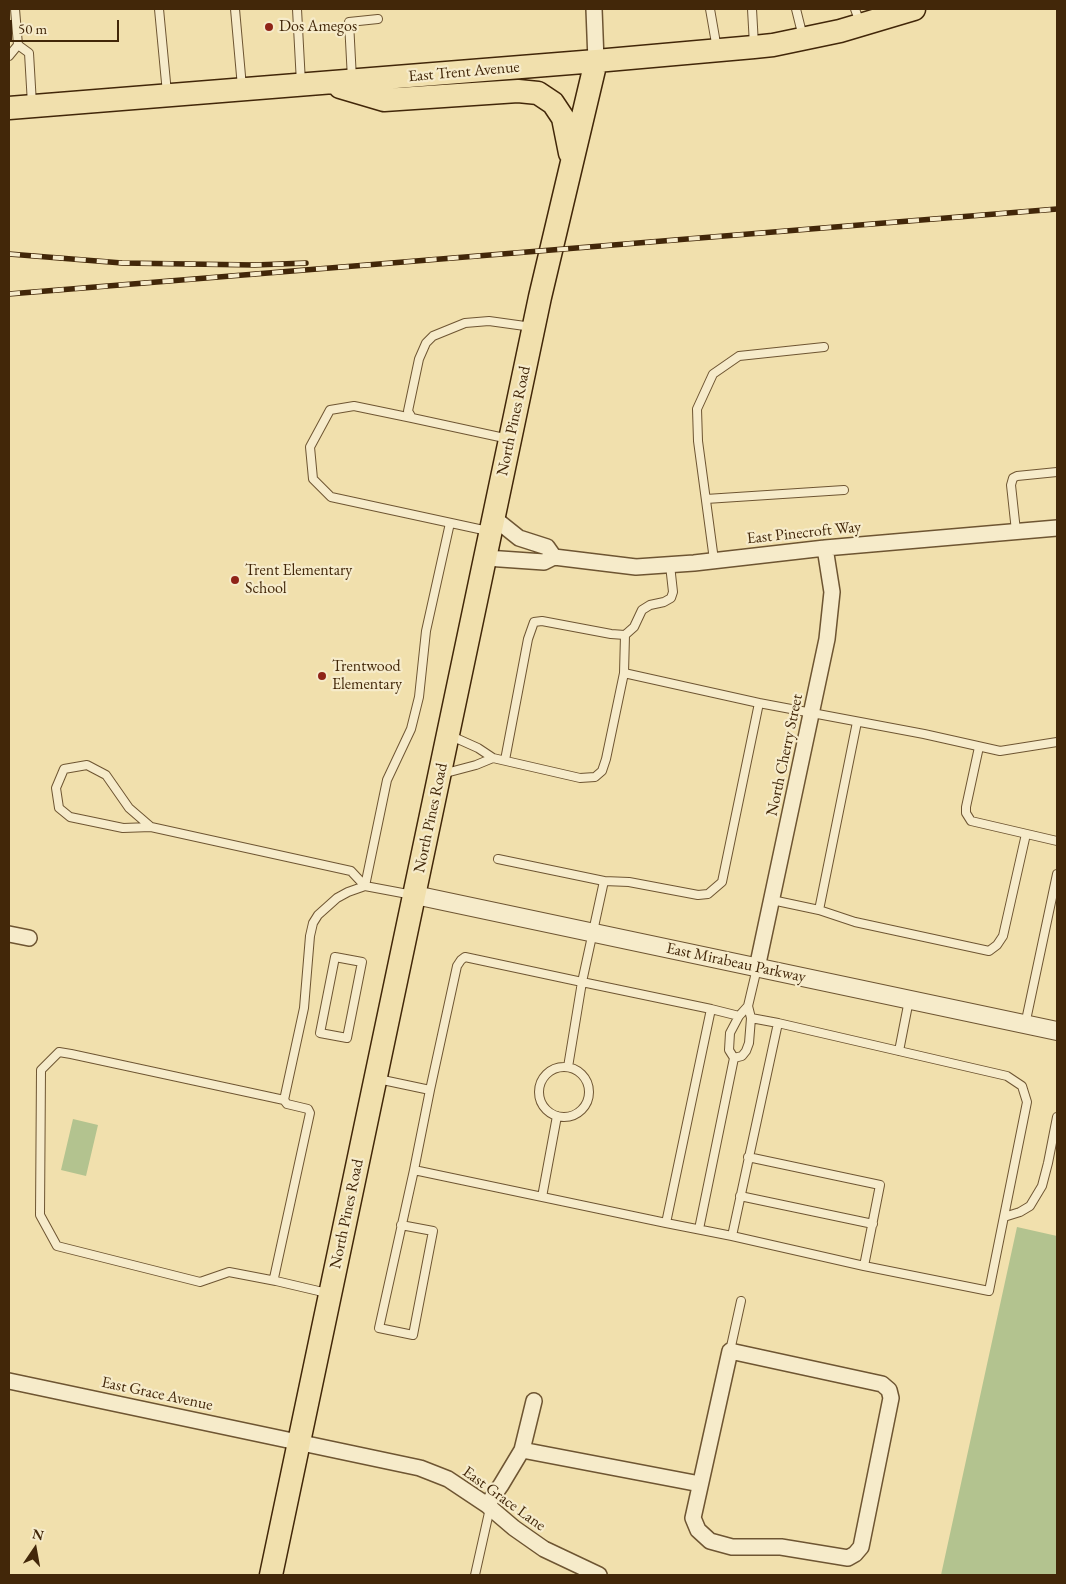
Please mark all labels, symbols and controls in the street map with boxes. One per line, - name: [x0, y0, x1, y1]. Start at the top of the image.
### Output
- scale bar: [12, 10, 121, 42]
- place label: Dos Amegos: [279, 17, 357, 37]
- text: 50 m: [18, 19, 47, 38]
- marker: Dos Amegos: [263, 21, 275, 33]
- street label: East Trent Avenue: [408, 58, 520, 86]
- street label: North Pines Road: [493, 364, 535, 478]
- street label: East Pinecroft Way: [746, 517, 862, 549]
- place label: Trent Elementary School: [245, 561, 352, 599]
- marker: Trent Elementary School: [229, 574, 241, 586]
- place label: Trentwood Elementary: [332, 657, 402, 695]
- marker: Trentwood Elementary: [316, 670, 328, 682]
- street label: North Cherry Street: [763, 692, 807, 818]
- street label: North Pines Road: [410, 761, 452, 875]
- street label: East Mirabeau Parkway: [664, 939, 808, 987]
- street label: North Pines Road: [326, 1157, 368, 1271]
- street label: East Grace Avenue: [100, 1373, 214, 1415]
- street label: East Grace Lane: [459, 1462, 549, 1536]
- north arrow: [10, 1524, 60, 1574]
- text: N: [31, 1524, 46, 1544]

